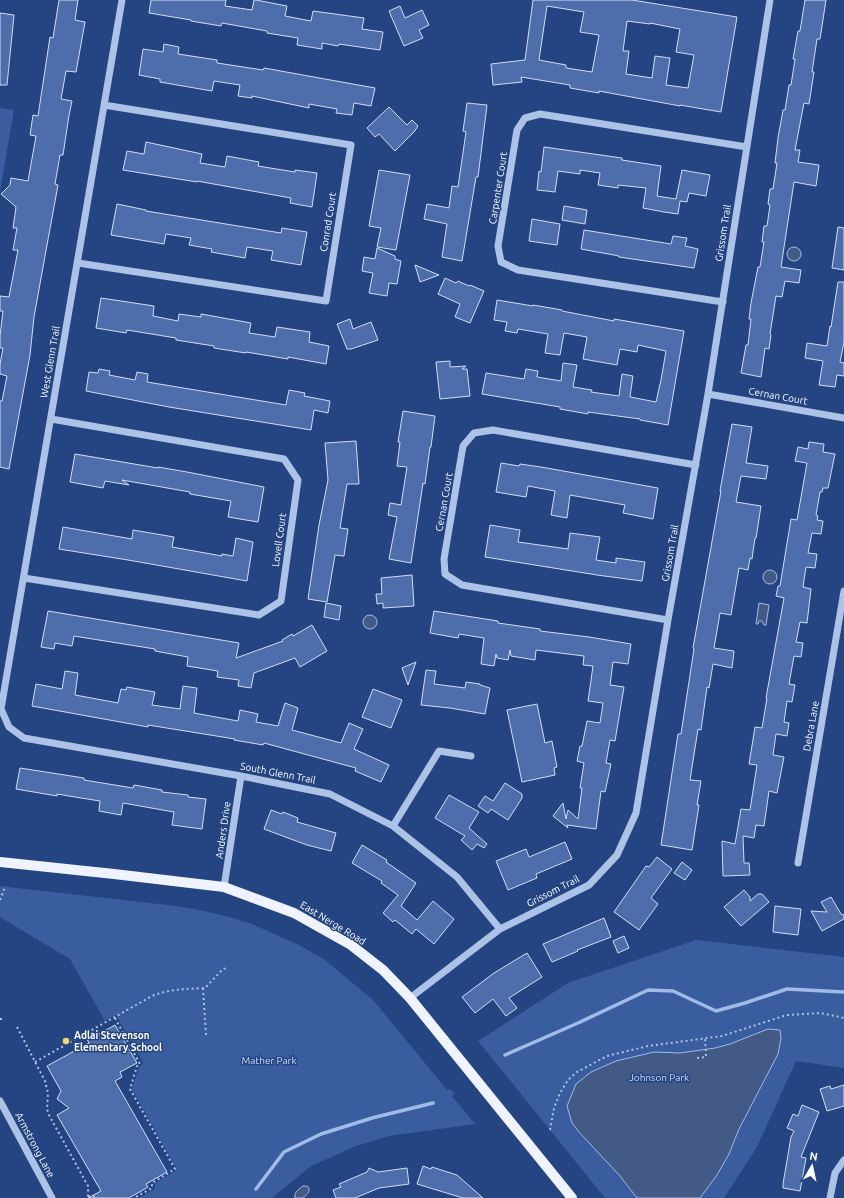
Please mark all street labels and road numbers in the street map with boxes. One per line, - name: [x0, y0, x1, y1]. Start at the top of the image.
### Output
- street label: Carpenter Court: [487, 151, 509, 225]
- street label: Conrad Court: [318, 191, 338, 253]
- street label: Grissom Trail: [713, 203, 733, 262]
- street label: West Glenn Trail: [38, 325, 62, 399]
- street label: Cernan Court: [748, 385, 808, 407]
- street label: Cernan Court: [433, 472, 455, 532]
- street label: Lovell Court: [270, 512, 288, 568]
- street label: Grissom Trail: [660, 523, 680, 582]
- street label: Debra Lane: [801, 700, 821, 752]
- street label: South Glenn Trail: [239, 760, 317, 786]
- street label: Anders Drive: [214, 801, 232, 859]
- street label: Grissom Trail: [525, 873, 581, 909]
- street label: East Nerge Road: [298, 899, 368, 947]
- street label: Armstrong Lane: [13, 1111, 57, 1179]

